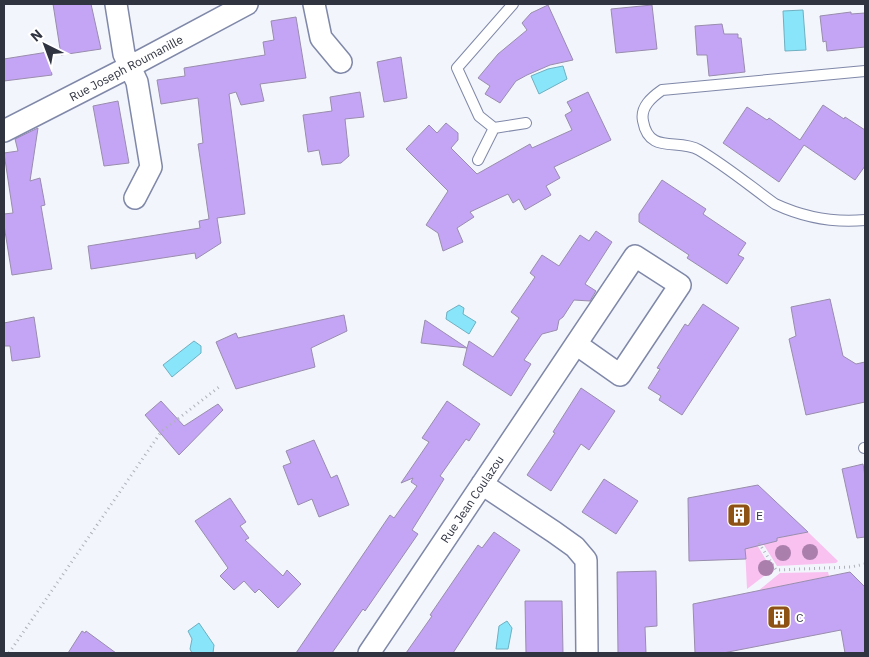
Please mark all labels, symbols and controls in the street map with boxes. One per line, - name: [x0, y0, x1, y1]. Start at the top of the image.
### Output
- north arrow: [20, 20, 70, 70]
- text: N: [27, 25, 46, 45]
- street label: Rue Joseph Roumanille: [67, 31, 186, 104]
- street label: Rue Jean Coulazou: [437, 452, 507, 546]
- building icon: E: [726, 502, 752, 528]
- place label: E: [756, 508, 763, 523]
- building icon: C: [766, 604, 792, 630]
- place label: C: [796, 610, 804, 625]

